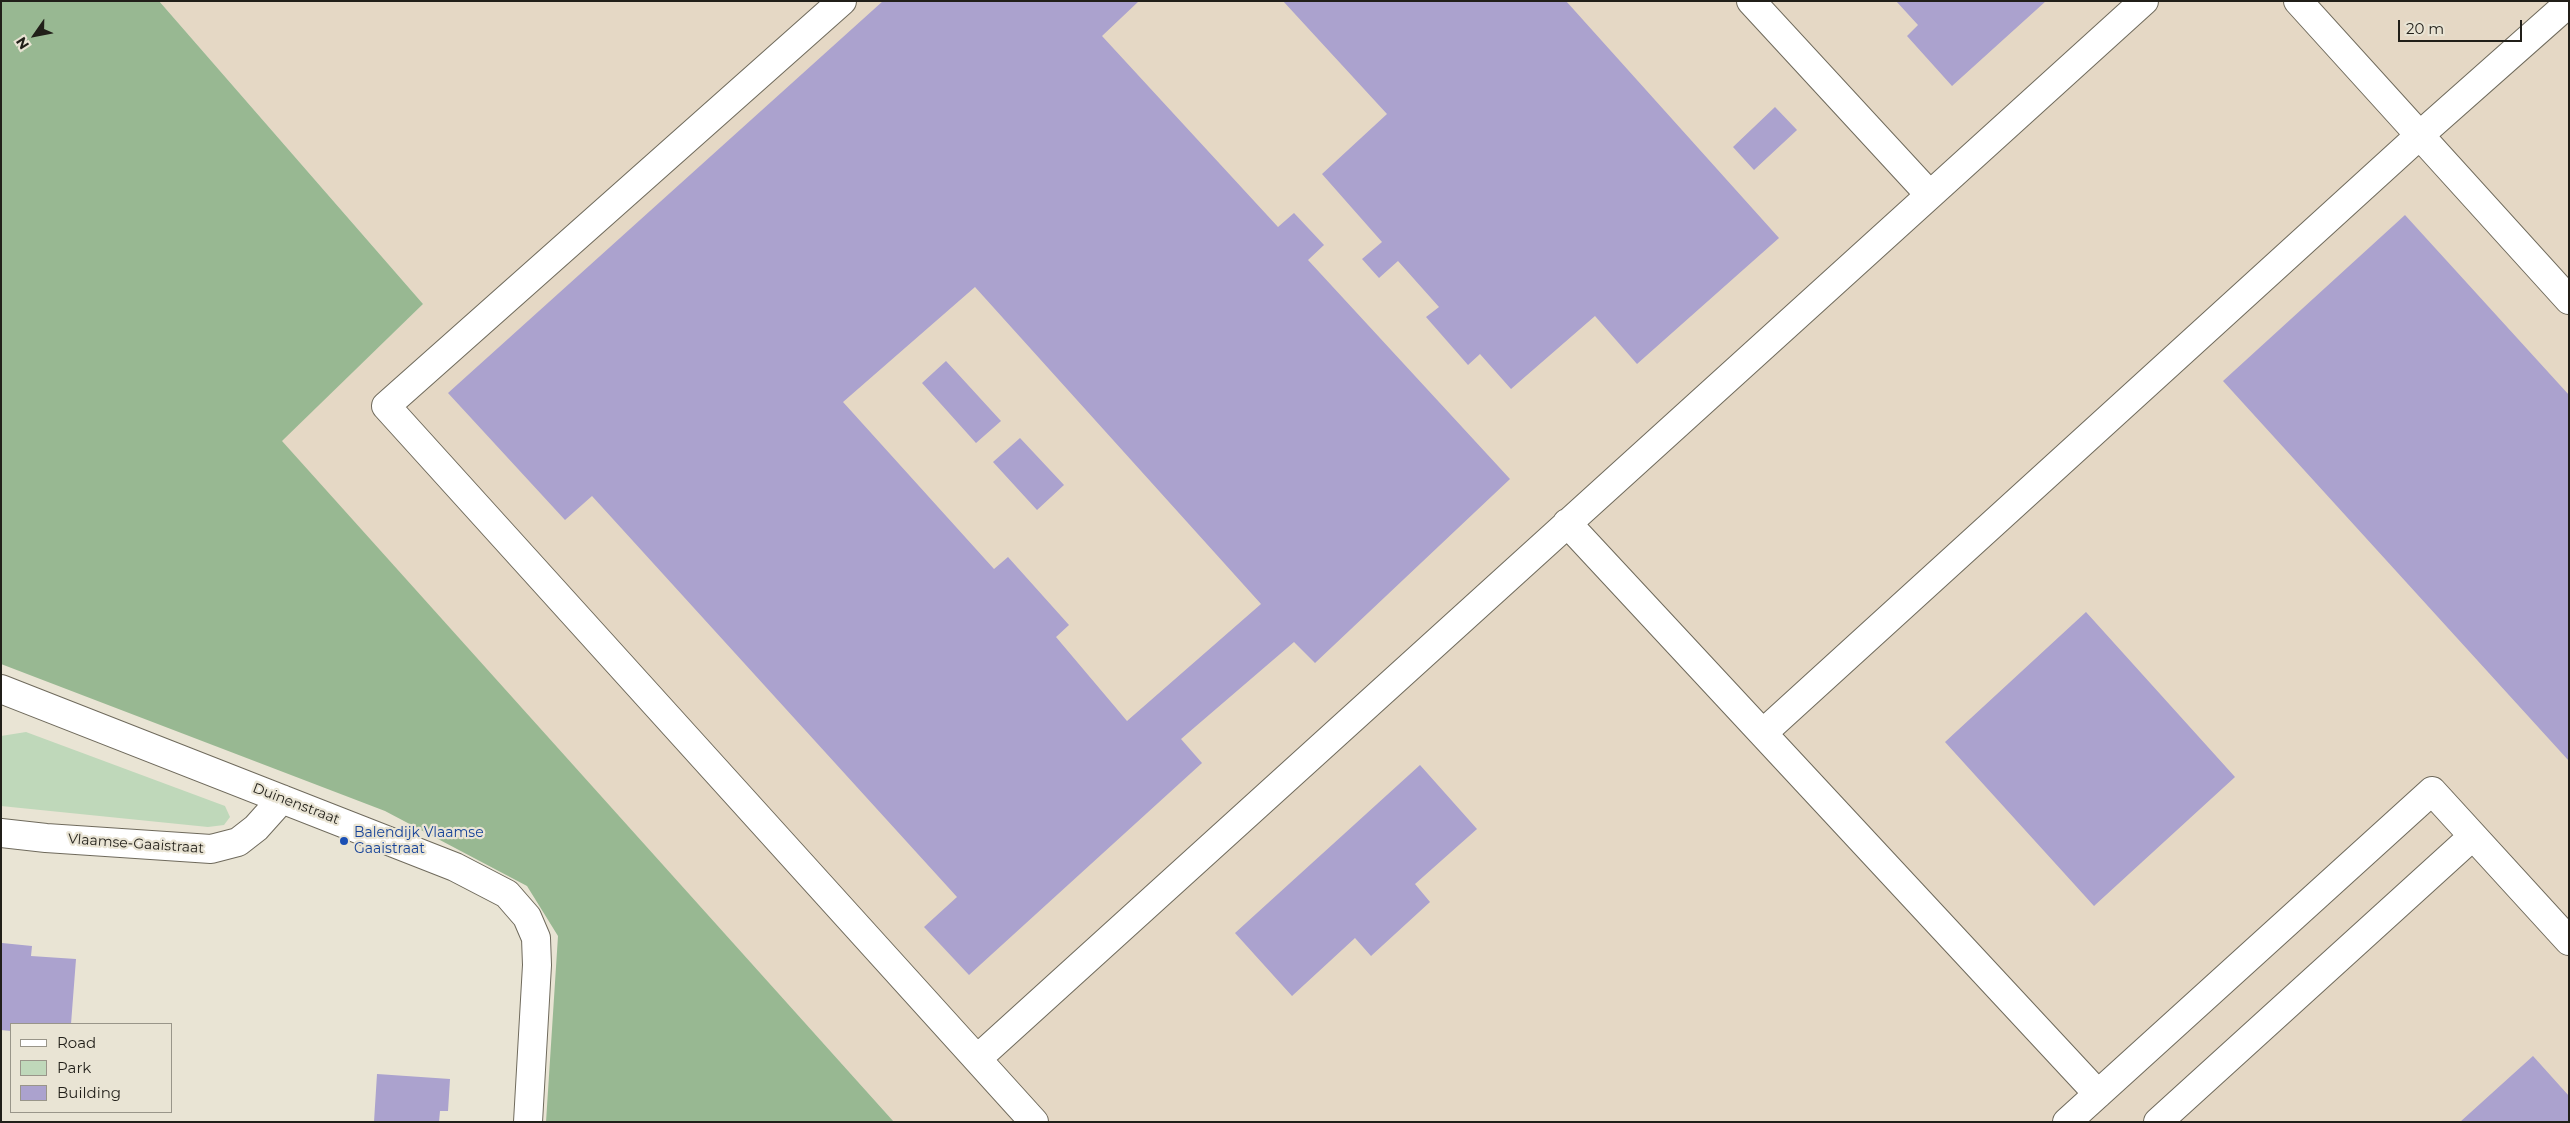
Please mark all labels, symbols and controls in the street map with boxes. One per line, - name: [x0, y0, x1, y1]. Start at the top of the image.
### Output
- north arrow: [10, 10, 60, 60]
- scale bar: [2400, 10, 2524, 42]
- text: 20 m: [2406, 19, 2444, 38]
- text: N: [12, 34, 33, 53]
- street label: Duinenstraat: [250, 780, 342, 828]
- place label: Balendijk Vlaamse Gaaistraat: [354, 825, 484, 858]
- street label: Vlaamse-Gaaistraat: [67, 831, 205, 857]
- marker: Balendijk Vlaamse Gaaistraat: [338, 835, 350, 847]
- legend: [10, 1023, 172, 1113]
- text: Road: [57, 1033, 96, 1052]
- text: Park: [57, 1058, 91, 1077]
- text: Building: [57, 1083, 121, 1102]

